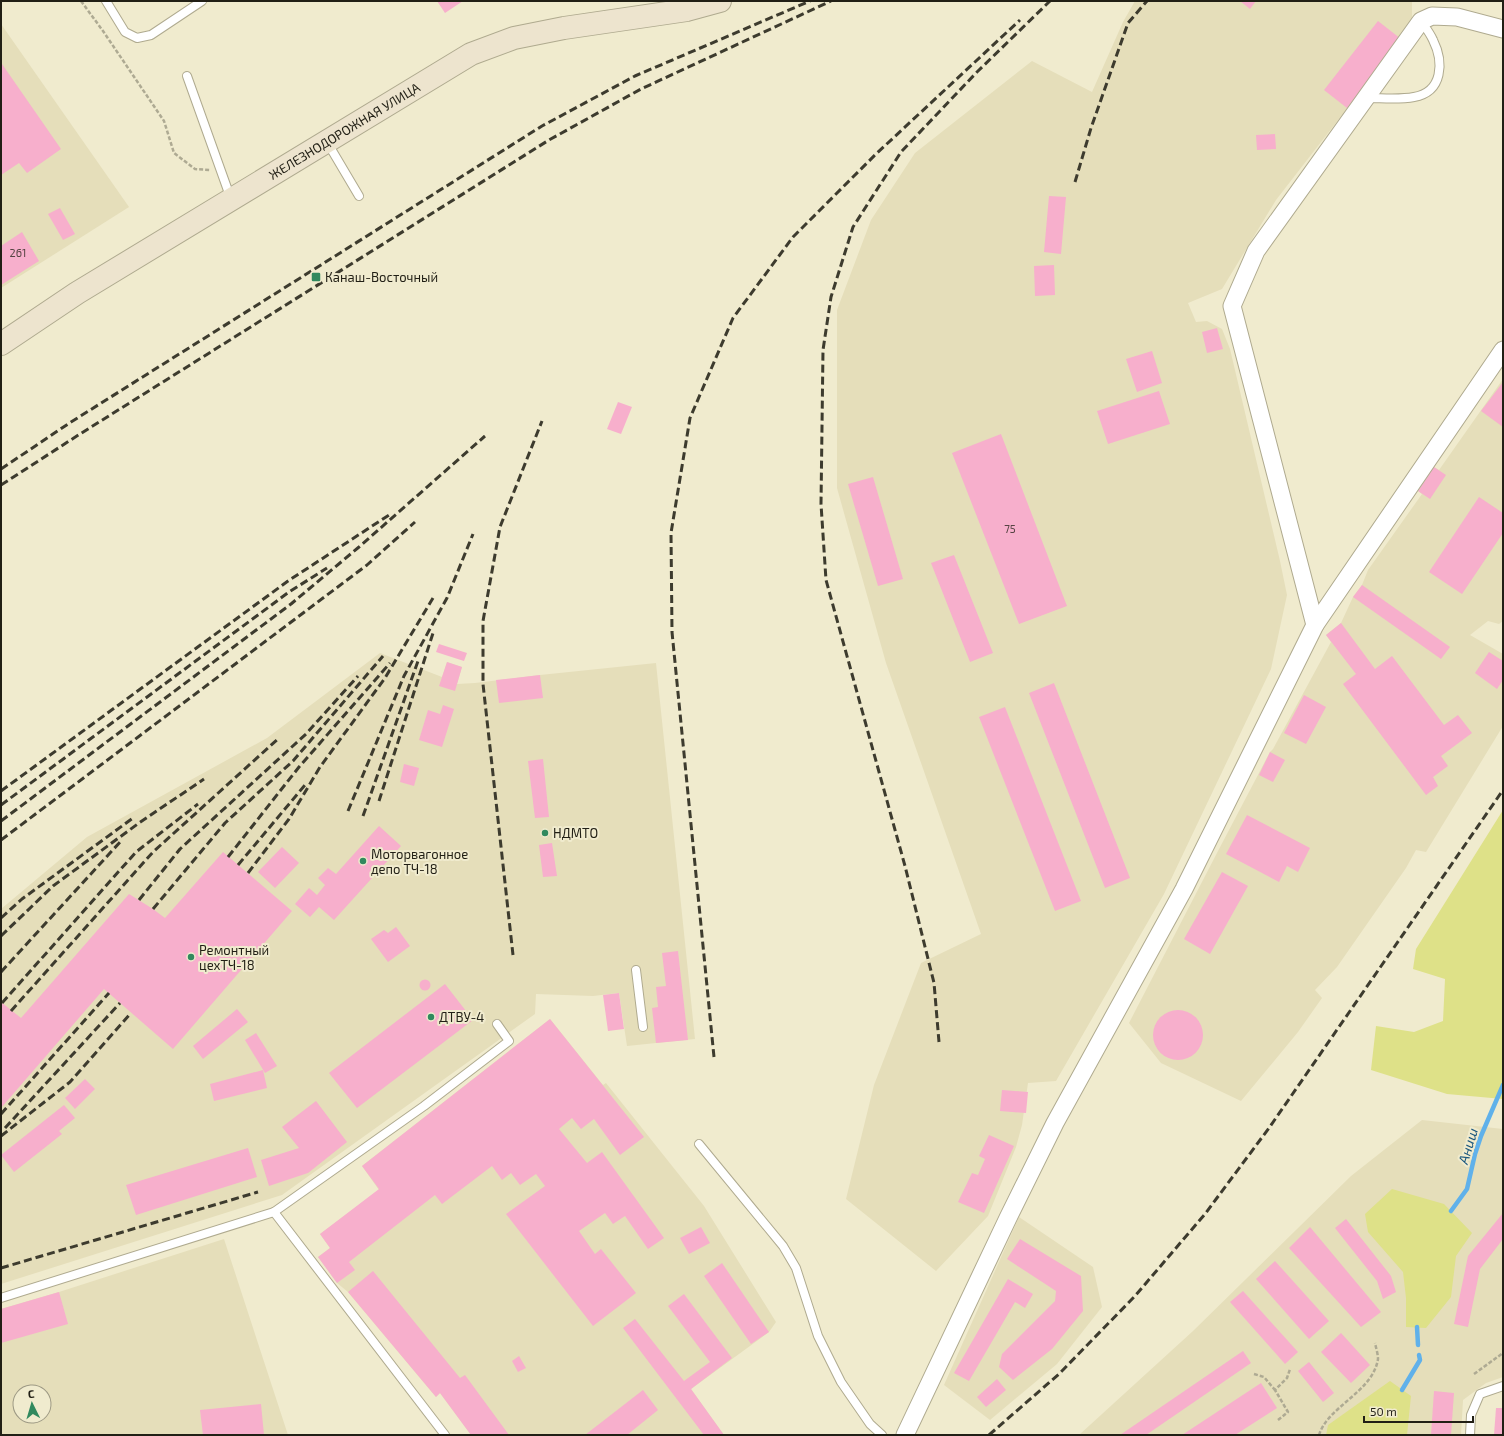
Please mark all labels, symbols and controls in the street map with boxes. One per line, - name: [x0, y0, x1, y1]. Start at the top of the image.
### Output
- street label: ЖЕЛЕЗНОДОРОЖНАЯ УЛИЦА: [266, 79, 423, 183]
- house number: 261: [10, 246, 26, 259]
- place label: Канаш-Восточный: [325, 269, 438, 285]
- marker: Канаш-Восточный: [310, 271, 322, 283]
- house number: 75: [1004, 522, 1016, 535]
- place label: НДМТО: [553, 825, 598, 841]
- marker: НДМТО: [540, 828, 550, 838]
- place label: Моторвагонное депо ТЧ-18: [371, 846, 468, 877]
- marker: Моторвагонное депо ТЧ-18: [358, 856, 368, 866]
- place label: Ремонтный цехТЧ-18: [199, 942, 269, 973]
- marker: Ремонтный цехТЧ-18: [186, 952, 196, 962]
- place label: ДТВУ-4: [439, 1009, 484, 1025]
- marker: ДТВУ-4: [426, 1012, 436, 1022]
- water label: Аниш: [1454, 1126, 1481, 1167]
- north arrow: [12, 1384, 52, 1424]
- text: С: [27, 1387, 35, 1400]
- scale bar: [1364, 1398, 1473, 1424]
- text: 50 m: [1370, 1404, 1397, 1418]

